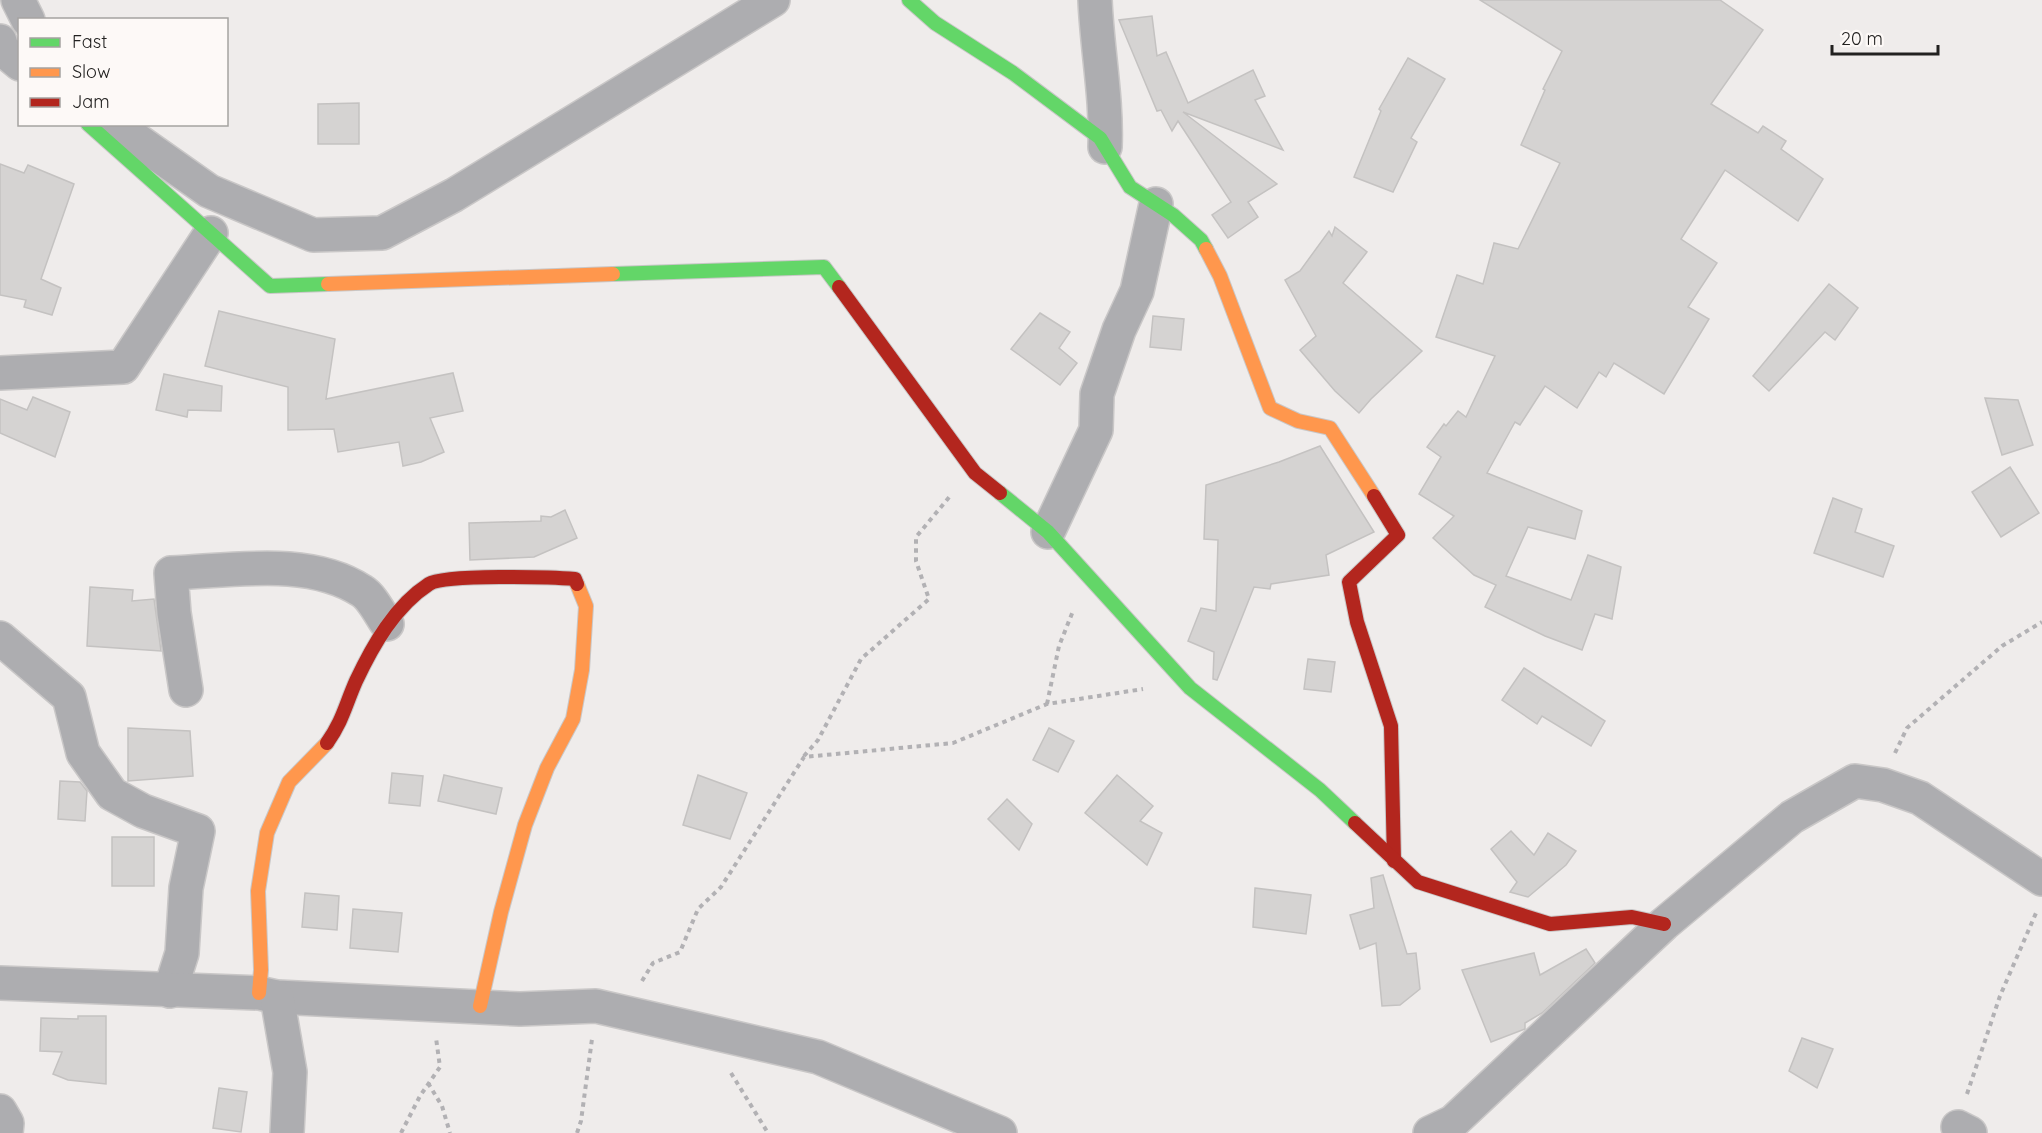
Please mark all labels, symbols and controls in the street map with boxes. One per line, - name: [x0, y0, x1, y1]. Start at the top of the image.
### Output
- legend: [18, 18, 228, 126]
- scale bar: [1832, 18, 1938, 56]
- text: 20 m: [1841, 27, 1883, 50]
- text: Fast: [72, 30, 107, 53]
- text: Slow: [72, 60, 110, 83]
- text: Jam: [72, 90, 110, 113]

